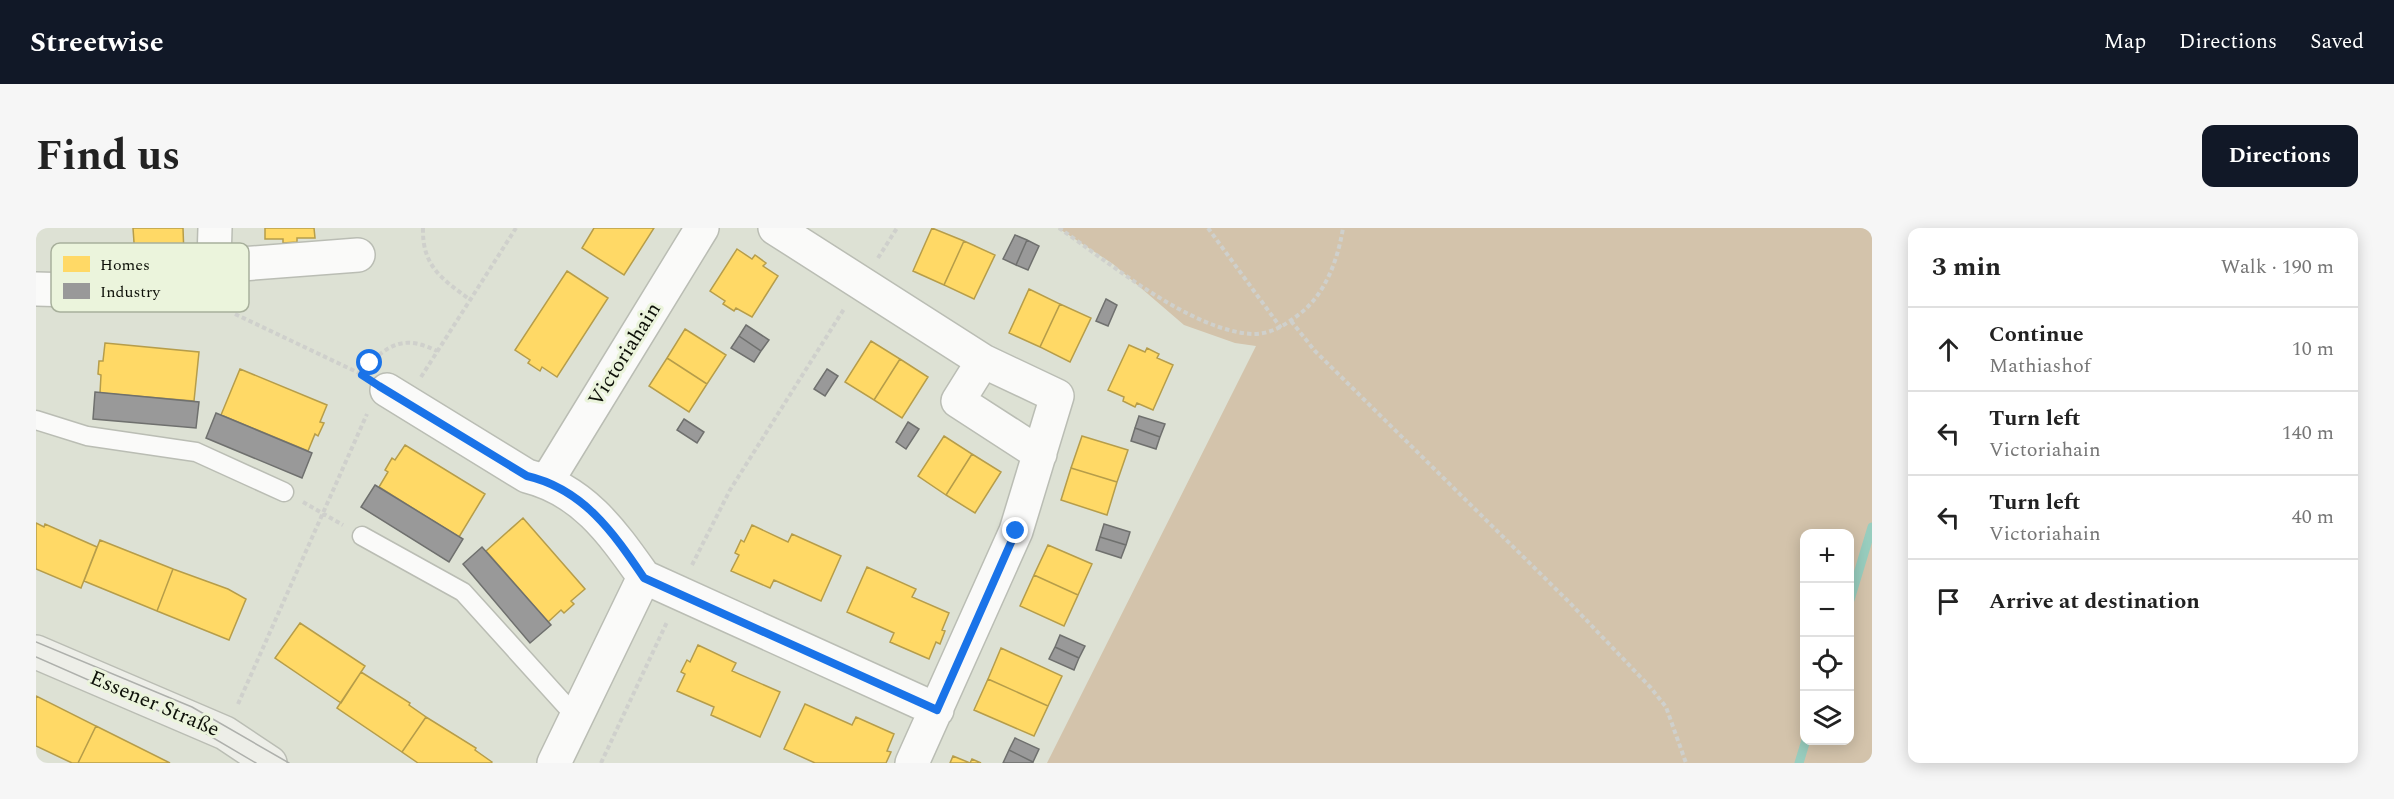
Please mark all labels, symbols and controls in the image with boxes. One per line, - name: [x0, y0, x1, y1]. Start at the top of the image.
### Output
- text: Streetwise: [30, 21, 164, 64]
- text: Map: [2104, 26, 2146, 58]
- text: Directions: [2179, 26, 2277, 58]
- text: Saved: [2310, 26, 2364, 58]
- text: Find us: [36, 125, 180, 188]
- button: Directions: [2202, 125, 2358, 187]
- legend: [51, 243, 249, 312]
- text: 3 min: [1932, 247, 2001, 287]
- text: Walk · 190 m: [2221, 252, 2334, 282]
- text: Homes: [100, 253, 150, 277]
- text: Industry: [100, 280, 161, 304]
- street label: Victoriahain: [580, 296, 669, 413]
- text: Continue: [1989, 318, 2084, 351]
- icon: ahead: [1932, 333, 1965, 366]
- text: 10 m: [2292, 334, 2334, 364]
- route start: [356, 349, 382, 375]
- text: Mathiashof: [1989, 351, 2091, 381]
- text: Turn left: [1989, 402, 2081, 435]
- icon: left: [1932, 417, 1965, 450]
- text: 140 m: [2282, 418, 2334, 448]
- text: Victoriahain: [1989, 435, 2101, 465]
- text: Turn left: [1989, 486, 2081, 519]
- icon: left: [1932, 501, 1965, 534]
- text: 40 m: [2292, 502, 2334, 532]
- route end: [1002, 517, 1028, 543]
- text: Victoriahain: [1989, 519, 2101, 549]
- map controls: [1800, 529, 1854, 745]
- button: +: [1800, 529, 1854, 583]
- button: −: [1800, 583, 1854, 637]
- icon: arrive: [1932, 585, 1965, 618]
- text: Arrive at destination: [1989, 585, 2200, 618]
- button: locate: [1800, 637, 1854, 691]
- street label: Essener Straße: [85, 662, 225, 746]
- button: layers: [1800, 691, 1854, 745]

